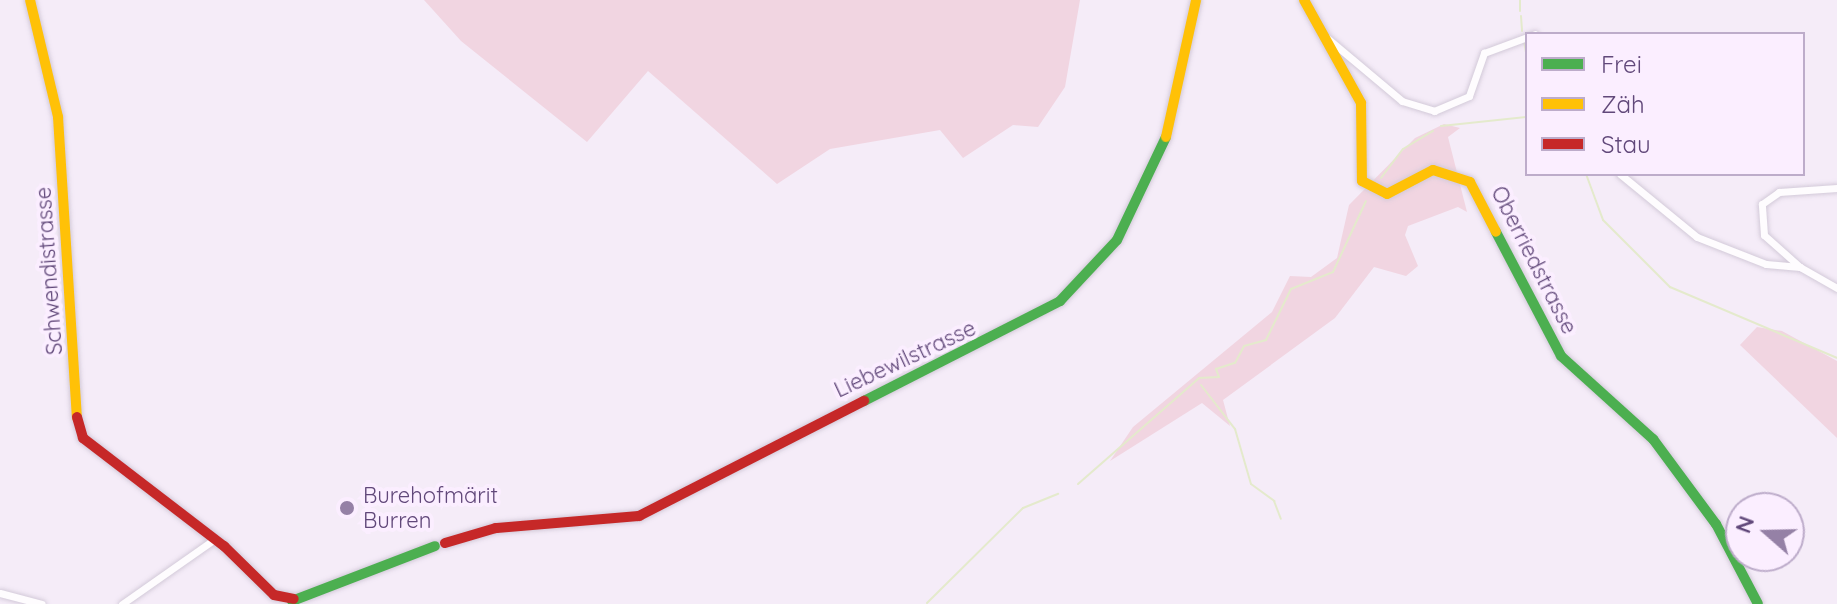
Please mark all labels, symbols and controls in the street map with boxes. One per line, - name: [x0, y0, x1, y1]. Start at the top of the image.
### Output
- legend: [1525, 32, 1805, 176]
- text: Frei: [1601, 49, 1642, 79]
- text: Zäh: [1601, 89, 1645, 119]
- text: Stau: [1601, 129, 1651, 159]
- street label: Oberriedstrasse: [1485, 182, 1583, 338]
- street label: Schwendistrasse: [30, 186, 68, 356]
- street label: Liebewilstrasse: [830, 315, 980, 403]
- place label: Burehofmärit Burren: [363, 482, 498, 534]
- north arrow: [1725, 492, 1805, 572]
- marker: Burehofmärit Burren: [338, 499, 356, 517]
- text: N: [1728, 512, 1760, 537]

